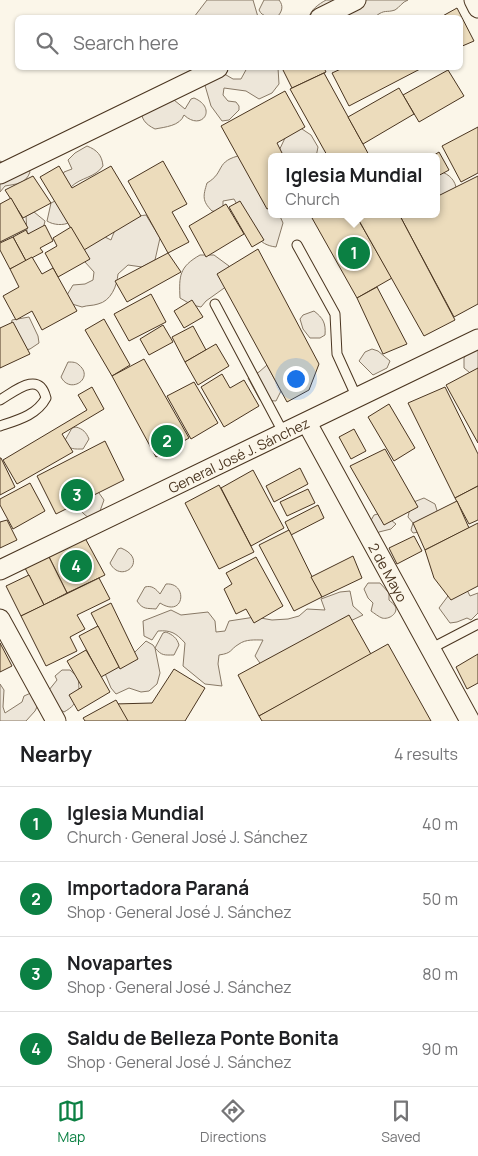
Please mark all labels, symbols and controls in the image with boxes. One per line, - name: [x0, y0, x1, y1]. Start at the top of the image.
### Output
- search box: [15, 15, 463, 70]
- icon: search: [33, 29, 61, 57]
- text: Search here: [73, 30, 179, 56]
- popup: [268, 153, 440, 218]
- text: Iglesia Mundial: [285, 162, 423, 188]
- text: Church: [285, 188, 340, 210]
- pin: 1: [338, 234, 370, 272]
- your location: [283, 366, 309, 392]
- street label: General José J. Sánchez: [165, 413, 312, 497]
- pin: 2: [151, 422, 183, 460]
- pin: 3: [61, 476, 93, 514]
- street label: 2 de Mayo: [365, 539, 412, 605]
- pin: 4: [60, 547, 92, 585]
- text: Nearby: [20, 740, 92, 768]
- text: 4 results: [394, 743, 458, 765]
- text: Iglesia Mundial: [67, 800, 204, 826]
- text: 1: [32, 813, 40, 835]
- text: 40 m: [422, 813, 458, 835]
- text: Church · General José J. Sánchez: [67, 826, 308, 848]
- text: Importadora Paraná: [67, 875, 249, 901]
- text: 2: [31, 888, 41, 910]
- text: 50 m: [422, 888, 458, 910]
- text: Shop · General José J. Sánchez: [67, 901, 292, 923]
- text: Novapartes: [67, 950, 173, 976]
- text: 3: [31, 963, 41, 985]
- text: 80 m: [422, 963, 458, 985]
- text: Shop · General José J. Sánchez: [67, 976, 292, 998]
- text: Saldu de Belleza Ponte Bonita: [67, 1025, 339, 1051]
- text: 4: [31, 1038, 41, 1060]
- text: 90 m: [422, 1038, 458, 1060]
- text: Shop · General José J. Sánchez: [67, 1051, 292, 1073]
- tab: Map: [57, 1097, 85, 1146]
- tab: Directions: [200, 1097, 266, 1146]
- tab: Saved: [381, 1097, 421, 1146]

